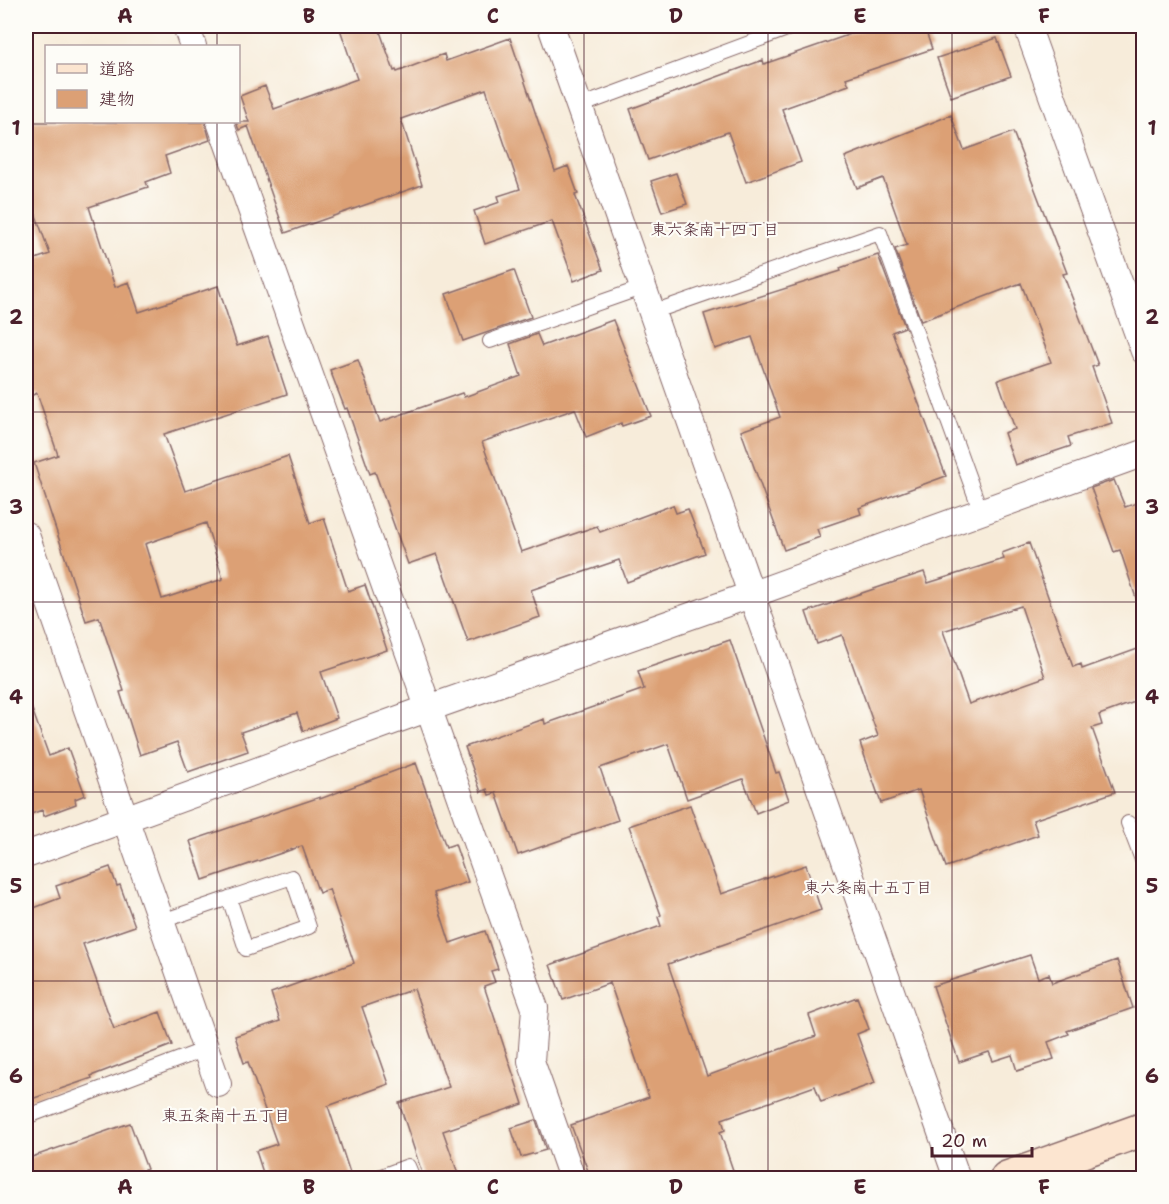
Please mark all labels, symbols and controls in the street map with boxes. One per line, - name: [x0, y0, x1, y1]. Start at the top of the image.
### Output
- text: A: [117, 3, 133, 29]
- text: B: [303, 3, 315, 29]
- text: C: [487, 3, 499, 29]
- text: D: [669, 3, 683, 29]
- text: E: [853, 3, 867, 29]
- text: F: [1038, 3, 1050, 29]
- legend: [45, 45, 240, 123]
- text: 道路: [99, 57, 135, 81]
- text: 建物: [99, 87, 135, 111]
- text: 1: [11, 115, 21, 141]
- text: 1: [1147, 115, 1157, 141]
- district label: 東六条南十四丁目: [651, 219, 779, 240]
- text: 2: [9, 304, 23, 330]
- text: 2: [1145, 304, 1159, 330]
- text: 3: [9, 494, 23, 520]
- text: 3: [1145, 494, 1159, 520]
- text: 4: [9, 684, 23, 710]
- text: 4: [1145, 684, 1159, 710]
- text: 5: [10, 873, 22, 899]
- text: 5: [1146, 873, 1158, 899]
- district label: 東六条南十五丁目: [804, 877, 932, 898]
- text: 6: [9, 1063, 23, 1089]
- text: 6: [1145, 1063, 1159, 1089]
- district label: 東五条南十五丁目: [162, 1105, 290, 1126]
- scale bar: [932, 1120, 1032, 1158]
- text: 20 m: [941, 1129, 987, 1153]
- text: A: [117, 1174, 133, 1200]
- text: B: [303, 1174, 315, 1200]
- text: C: [487, 1174, 499, 1200]
- text: D: [669, 1174, 683, 1200]
- text: E: [853, 1174, 867, 1200]
- text: F: [1038, 1174, 1050, 1200]

